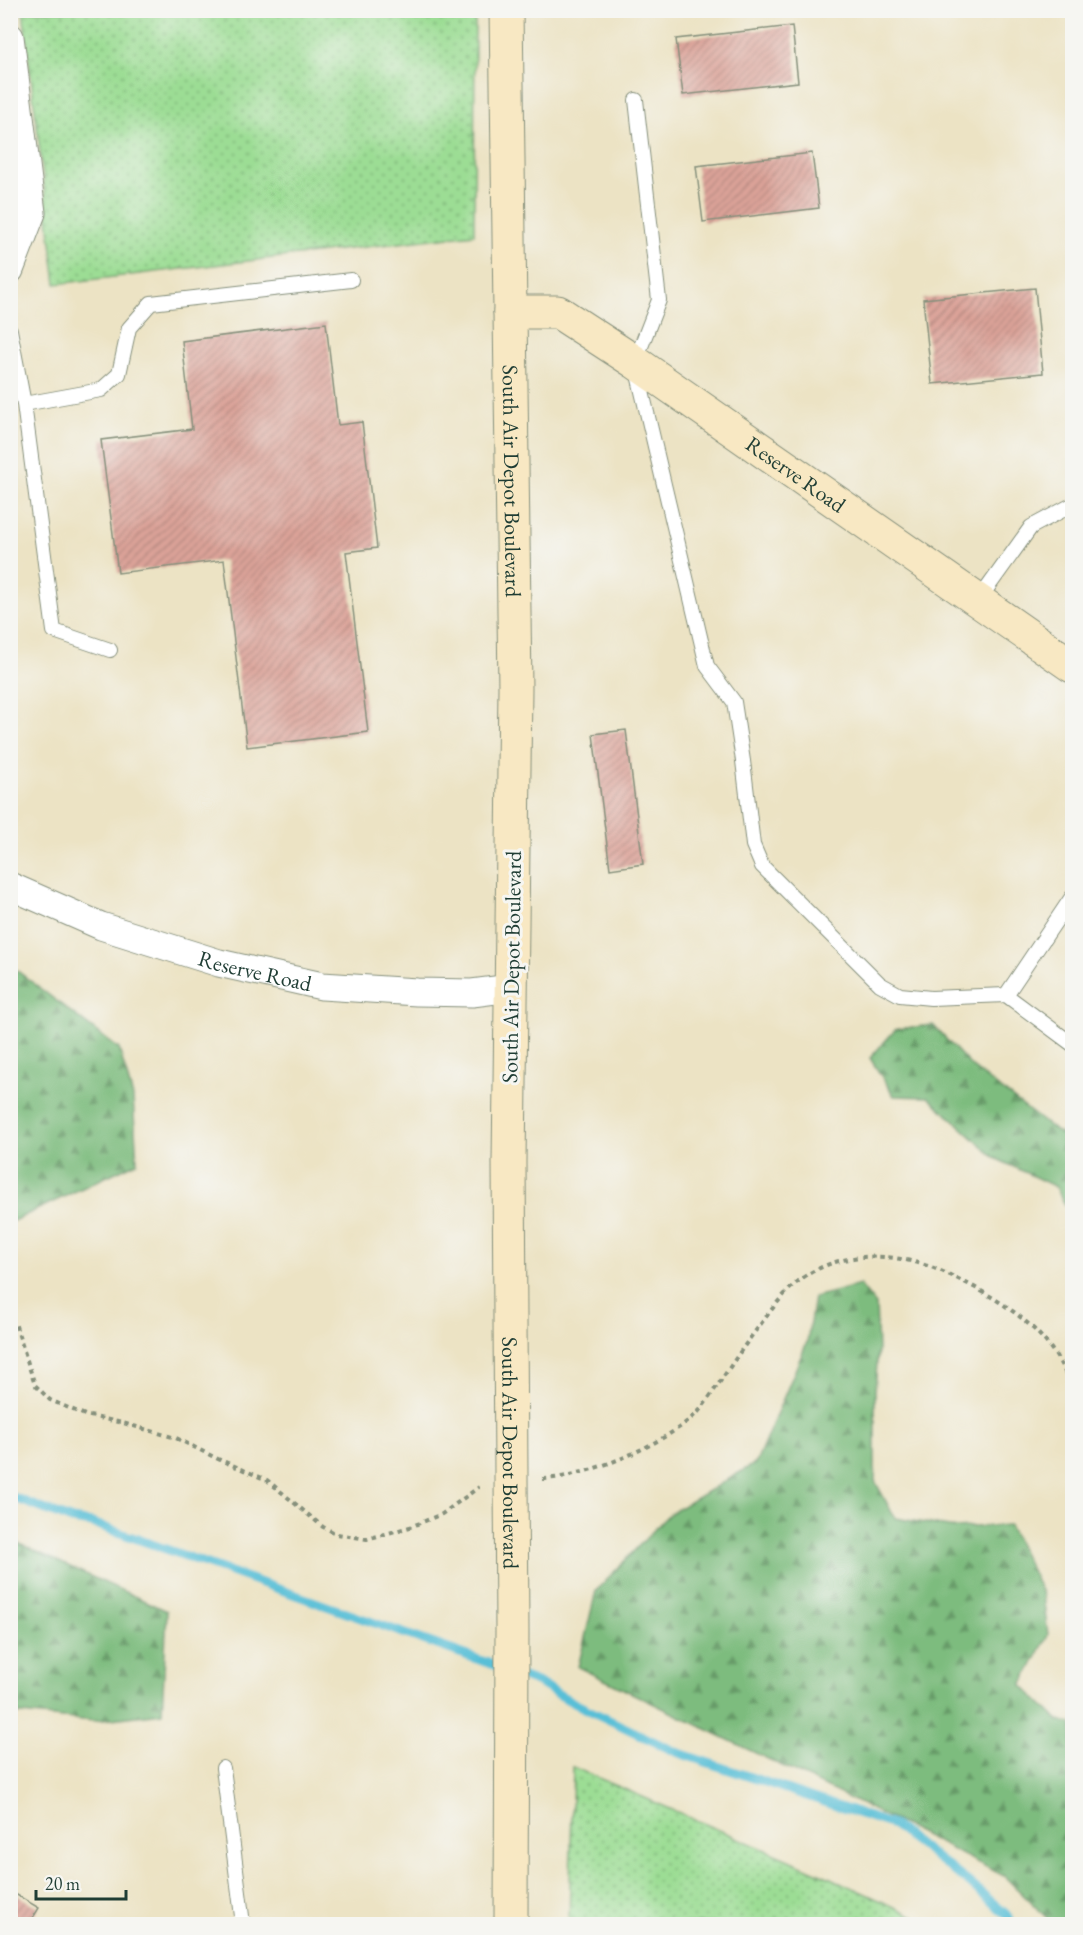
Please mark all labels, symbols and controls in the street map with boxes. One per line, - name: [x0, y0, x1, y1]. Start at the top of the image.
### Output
- street label: South Air Depot Boulevard: [496, 365, 528, 598]
- street label: Reserve Road: [740, 430, 852, 520]
- street label: South Air Depot Boulevard: [495, 850, 528, 1083]
- street label: Reserve Road: [195, 943, 315, 998]
- street label: South Air Depot Boulevard: [495, 1337, 526, 1570]
- scale bar: [36, 1863, 126, 1901]
- text: 20 m: [45, 1872, 80, 1895]

